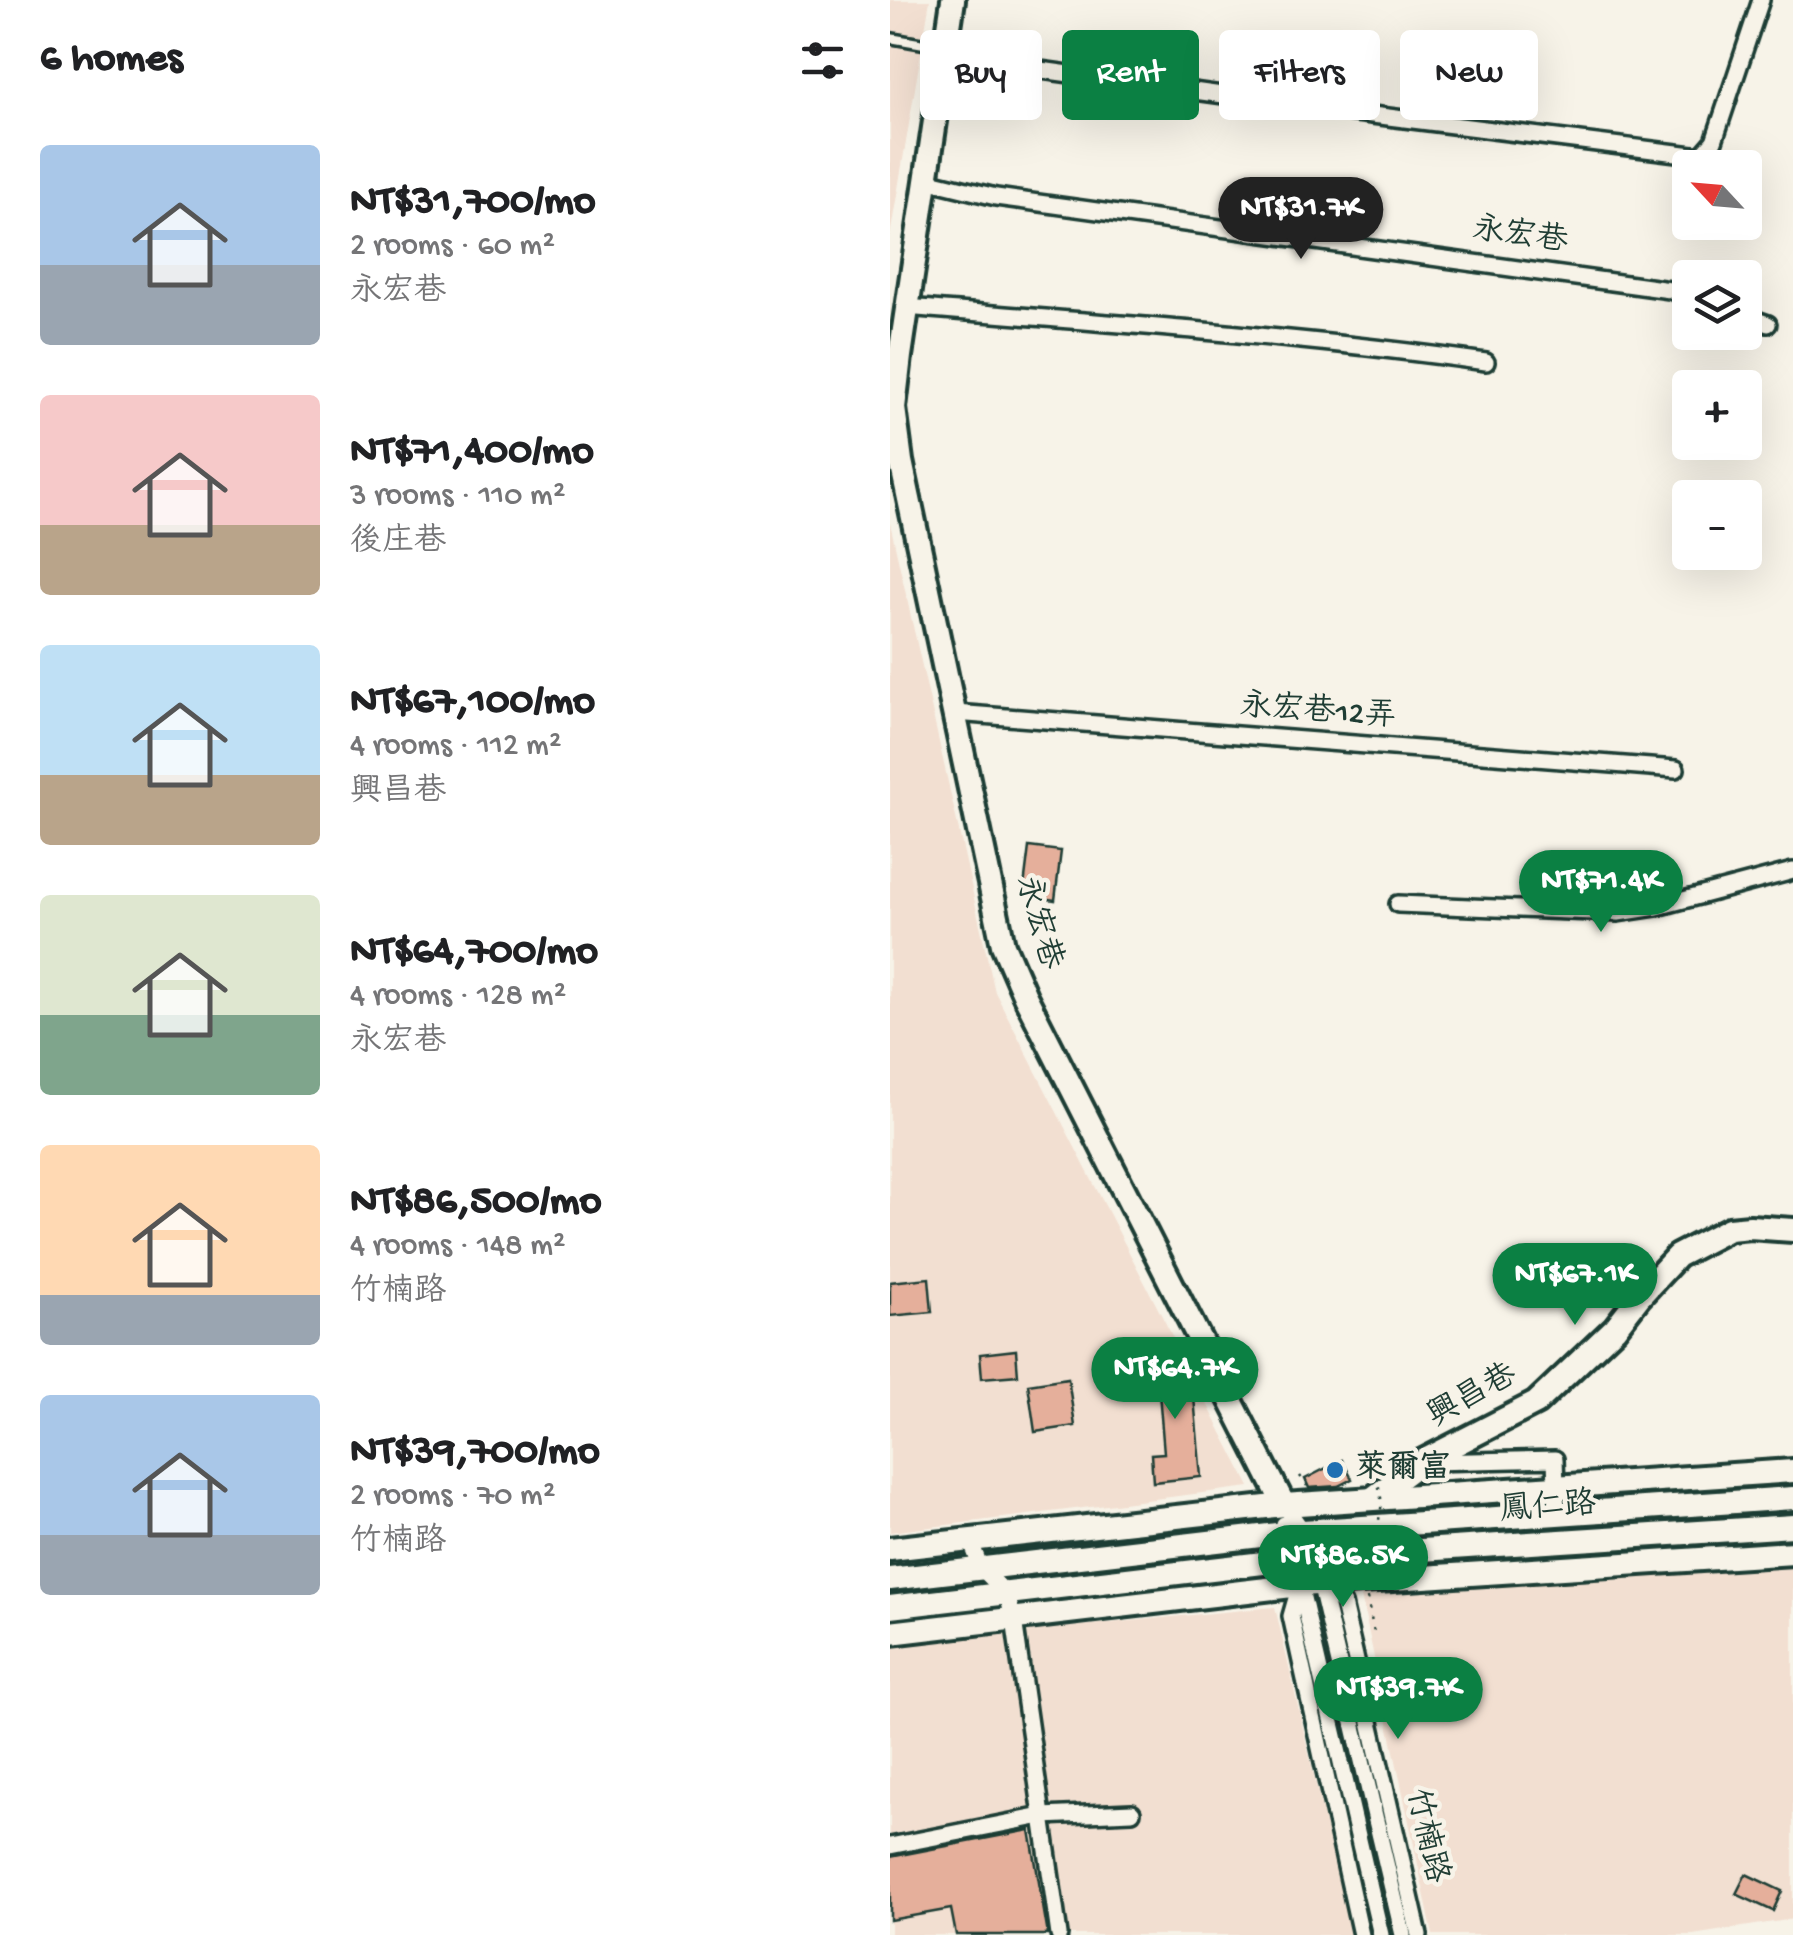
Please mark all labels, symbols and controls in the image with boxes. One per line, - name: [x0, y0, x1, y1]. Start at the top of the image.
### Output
- chip: Buy: [920, 30, 1042, 120]
- chip: Rent: [1062, 30, 1199, 120]
- chip: Filters: [1219, 30, 1380, 120]
- chip: New: [1400, 30, 1538, 120]
- icon: filters: [795, 33, 850, 88]
- text: 6 homes: [40, 36, 183, 85]
- north arrow: [1672, 150, 1762, 240]
- map controls: [1672, 150, 1762, 570]
- pin: NT$31.7K: [1198, 177, 1404, 262]
- text: NT$31,700/mo: [350, 179, 596, 228]
- icon: home: [120, 185, 240, 305]
- text: NT$31.7K: [1240, 190, 1362, 228]
- street label: 永宏巷: [1470, 210, 1570, 262]
- text: 2 rooms · 60 m²: [350, 228, 555, 266]
- button: layers: [1672, 260, 1762, 350]
- text: 永宏巷: [350, 274, 446, 312]
- button: +: [1672, 370, 1762, 460]
- text: NT$71,400/mo: [350, 429, 594, 478]
- icon: home: [120, 435, 240, 555]
- text: 3 rooms · 110 m²: [350, 478, 565, 516]
- button: −: [1672, 480, 1762, 570]
- text: 後庄巷: [350, 524, 446, 562]
- text: NT$67,100/mo: [350, 679, 595, 728]
- icon: home: [120, 685, 240, 805]
- street label: 永宏巷12弄: [1239, 687, 1398, 737]
- text: 4 rooms · 112 m²: [350, 728, 561, 766]
- text: 興昌巷: [350, 774, 446, 812]
- pin: NT$71.4K: [1498, 850, 1704, 935]
- text: NT$71.4K: [1541, 863, 1661, 901]
- street label: 永宏巷: [1006, 871, 1070, 974]
- text: NT$64,700/mo: [350, 929, 598, 978]
- icon: home: [120, 935, 240, 1055]
- text: 4 rooms · 128 m²: [350, 978, 566, 1016]
- text: 永宏巷: [350, 1024, 446, 1062]
- text: NT$86,500/mo: [350, 1179, 601, 1228]
- icon: home: [120, 1185, 240, 1305]
- text: 4 rooms · 148 m²: [350, 1228, 566, 1266]
- pin: NT$67.1K: [1472, 1243, 1678, 1328]
- text: NT$67.1K: [1514, 1256, 1636, 1294]
- text: 竹楠路: [350, 1274, 446, 1312]
- pin: NT$64.7K: [1072, 1337, 1278, 1422]
- text: NT$64.7K: [1113, 1350, 1237, 1388]
- street label: 興昌巷: [1421, 1355, 1524, 1437]
- text: NT$39,700/mo: [350, 1429, 600, 1478]
- icon: home: [120, 1435, 240, 1555]
- place label: 萊爾富: [1355, 1449, 1451, 1489]
- marker: 萊爾富: [1324, 1459, 1346, 1481]
- text: 2 rooms · 70 m²: [350, 1478, 555, 1516]
- street label: 鳳仁路: [1499, 1485, 1597, 1531]
- text: 竹楠路: [350, 1524, 446, 1562]
- pin: NT$86.5K: [1240, 1525, 1446, 1610]
- text: NT$86.5K: [1280, 1538, 1406, 1576]
- pin: NT$39.7K: [1295, 1657, 1501, 1742]
- text: NT$39.7K: [1336, 1670, 1460, 1708]
- street label: 竹楠路: [1396, 1784, 1456, 1887]

